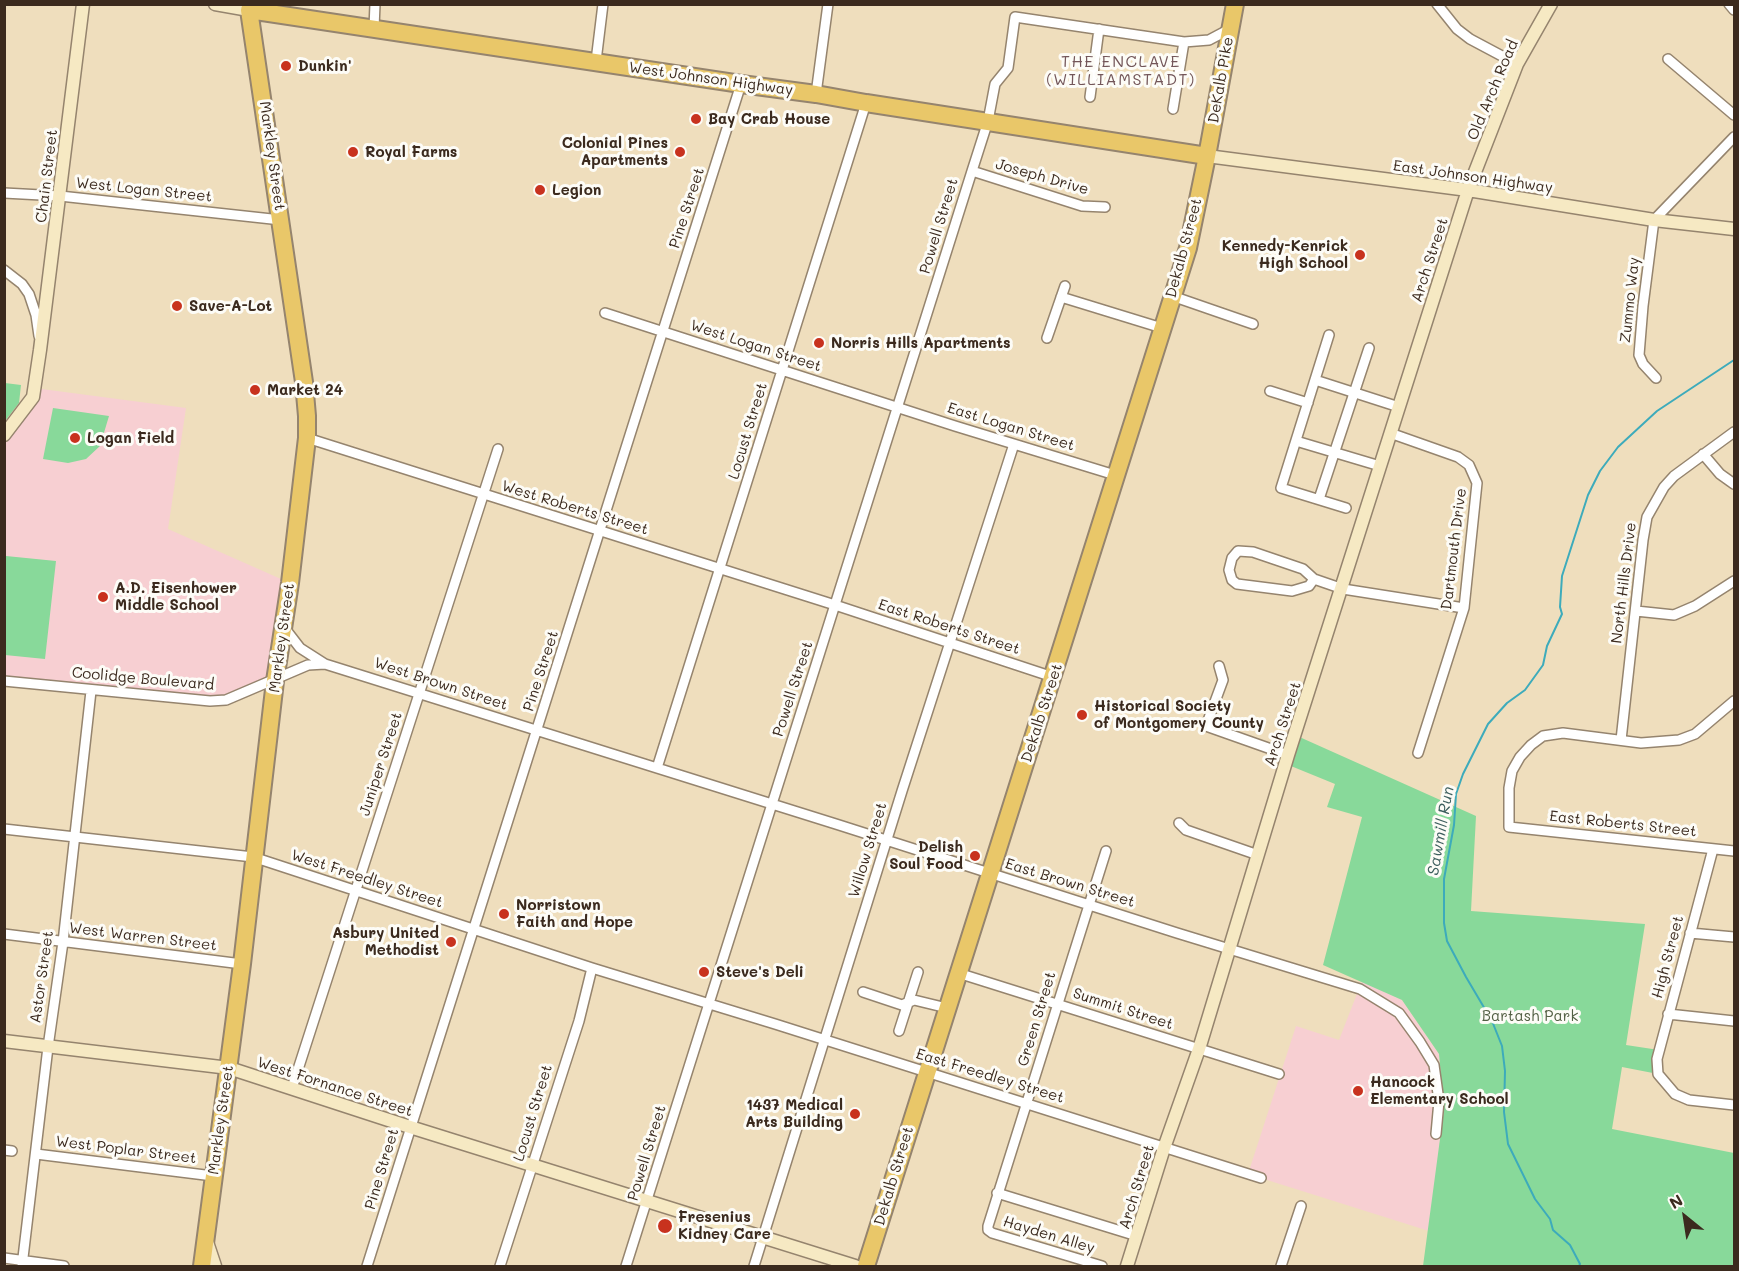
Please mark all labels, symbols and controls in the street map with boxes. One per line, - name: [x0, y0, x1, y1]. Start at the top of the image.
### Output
- street label: DeKalb Pike: [1205, 36, 1237, 124]
- street label: Old Arch Road: [1464, 37, 1522, 143]
- district label: THE ENCLAVE (WILLIAMSTADT): [1046, 52, 1196, 90]
- place label: Dunkin': [298, 57, 352, 75]
- marker: Dunkin': [279, 59, 293, 73]
- street label: West Johnson Highway: [628, 59, 794, 99]
- street label: Markley Street: [255, 100, 289, 212]
- place label: Bay Crab House: [708, 110, 830, 128]
- marker: Bay Crab House: [689, 112, 703, 126]
- street label: Chain Street: [32, 128, 62, 224]
- place label: Colonial Pines Apartments: [562, 134, 668, 169]
- place label: Royal Farms: [365, 143, 457, 161]
- marker: Royal Farms: [346, 145, 360, 159]
- marker: Colonial Pines Apartments: [673, 145, 687, 159]
- street label: Joseph Drive: [993, 155, 1091, 199]
- street label: East Johnson Highway: [1392, 157, 1554, 197]
- street label: Pine Street: [665, 165, 709, 251]
- street label: West Logan Street: [75, 174, 213, 206]
- street label: Powell Street: [916, 176, 962, 276]
- place label: Legion: [552, 181, 601, 199]
- marker: Legion: [533, 183, 547, 197]
- street label: Dekalb Street: [1162, 196, 1206, 300]
- street label: Arch Street: [1408, 215, 1452, 305]
- place label: Kennedy-Kenrick High School: [1222, 237, 1348, 272]
- marker: Kennedy-Kenrick High School: [1353, 248, 1367, 262]
- street label: Zummo Way: [1617, 256, 1643, 344]
- place label: Save-A-Lot: [189, 297, 272, 315]
- marker: Save-A-Lot: [170, 299, 184, 313]
- street label: West Logan Street: [688, 316, 824, 376]
- place label: Norris Hills Apartments: [831, 334, 1011, 352]
- marker: Norris Hills Apartments: [812, 336, 826, 350]
- street label: Locust Street: [725, 380, 771, 482]
- place label: Market 24: [267, 381, 343, 399]
- marker: Market 24: [248, 383, 262, 397]
- street label: East Logan Street: [945, 399, 1077, 455]
- place label: Logan Field: [87, 429, 174, 447]
- marker: Logan Field: [68, 431, 82, 445]
- street label: West Roberts Street: [499, 477, 651, 539]
- street label: Dartmouth Drive: [1438, 487, 1470, 611]
- street label: North Hills Drive: [1608, 521, 1640, 645]
- place label: A.D. Eisenhower Middle School: [115, 579, 237, 614]
- street label: Markley Street: [265, 582, 299, 694]
- marker: A.D. Eisenhower Middle School: [96, 590, 110, 604]
- street label: East Roberts Street: [876, 596, 1022, 658]
- street label: Pine Street: [519, 628, 563, 714]
- street label: Powell Street: [769, 639, 817, 739]
- street label: West Brown Street: [372, 654, 510, 714]
- street label: Dekalb Street: [1018, 661, 1066, 765]
- street label: Coolidge Boulevard: [71, 664, 215, 694]
- street label: Arch Street: [1261, 679, 1305, 769]
- place label: Historical Society of Montgomery County: [1094, 697, 1264, 732]
- marker: Historical Society of Montgomery County: [1075, 708, 1089, 722]
- street label: Juniper Street: [356, 710, 406, 818]
- water label: Sawmill Run: [1424, 785, 1458, 877]
- street label: Willow Street: [845, 800, 891, 900]
- street label: East Roberts Street: [1548, 807, 1698, 841]
- place label: Delish Soul Food: [889, 838, 963, 873]
- street label: West Freedley Street: [289, 846, 445, 912]
- marker: Delish Soul Food: [968, 849, 982, 863]
- street label: East Brown Street: [1003, 855, 1137, 911]
- place label: Norristown Faith and Hope: [516, 896, 633, 931]
- marker: Norristown Faith and Hope: [497, 907, 511, 921]
- street label: High Street: [1648, 914, 1688, 1000]
- street label: West Warren Street: [68, 919, 218, 955]
- place label: Asbury United Methodist: [332, 924, 439, 959]
- street label: Astor Street: [27, 930, 57, 1024]
- marker: Asbury United Methodist: [444, 935, 458, 949]
- place label: Steve's Deli: [716, 963, 804, 981]
- marker: Steve's Deli: [697, 965, 711, 979]
- street label: Green Street: [1014, 969, 1060, 1069]
- street label: Summit Street: [1071, 984, 1175, 1034]
- park label: Bartash Park: [1482, 1007, 1578, 1025]
- street label: East Freedley Street: [914, 1045, 1066, 1107]
- street label: West Fornance Street: [255, 1053, 415, 1121]
- street label: Locust Street: [510, 1062, 556, 1164]
- street label: Markley Street: [204, 1064, 238, 1176]
- place label: Hancock Elementary School: [1370, 1073, 1509, 1108]
- marker: Hancock Elementary School: [1351, 1084, 1365, 1098]
- place label: 1437 Medical Arts Building: [745, 1096, 843, 1131]
- street label: Powell Street: [624, 1103, 670, 1203]
- marker: 1437 Medical Arts Building: [848, 1107, 862, 1121]
- street label: Dekalb Street: [870, 1124, 918, 1228]
- street label: Pine Street: [361, 1126, 403, 1212]
- street label: West Poplar Street: [55, 1132, 197, 1168]
- street label: Arch Street: [1116, 1142, 1158, 1232]
- north arrow: [1655, 1187, 1715, 1247]
- text: N: [1665, 1189, 1686, 1213]
- place label: Fresenius Kidney Care: [678, 1208, 771, 1243]
- street label: Hayden Alley: [1001, 1213, 1097, 1257]
- marker: Fresenius Kidney Care: [656, 1217, 674, 1235]

